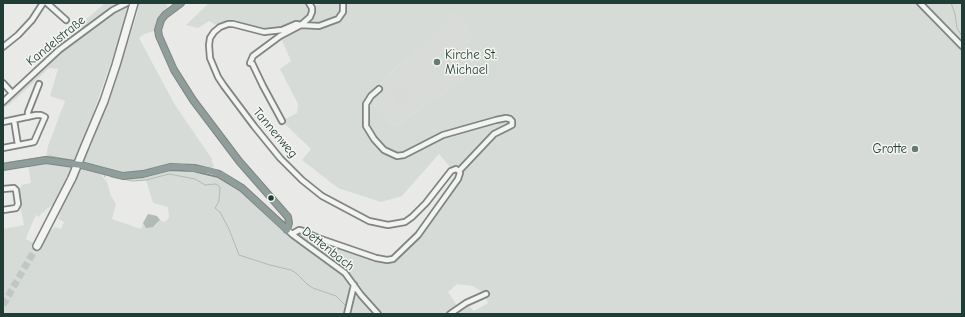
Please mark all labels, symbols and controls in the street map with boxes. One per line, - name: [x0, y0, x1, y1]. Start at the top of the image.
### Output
- street label: Kandelstraße: [23, 12, 89, 70]
- place label: Kirche St. Michael: [445, 47, 497, 78]
- marker: Kirche St. Michael: [432, 57, 442, 67]
- street label: Tannenweg: [249, 105, 301, 161]
- place label: Grotte: [872, 141, 907, 157]
- marker: Grotte: [910, 144, 920, 154]
- unlabelled marker: [266, 193, 276, 203]
- street label: Dettenbach: [299, 224, 357, 274]

